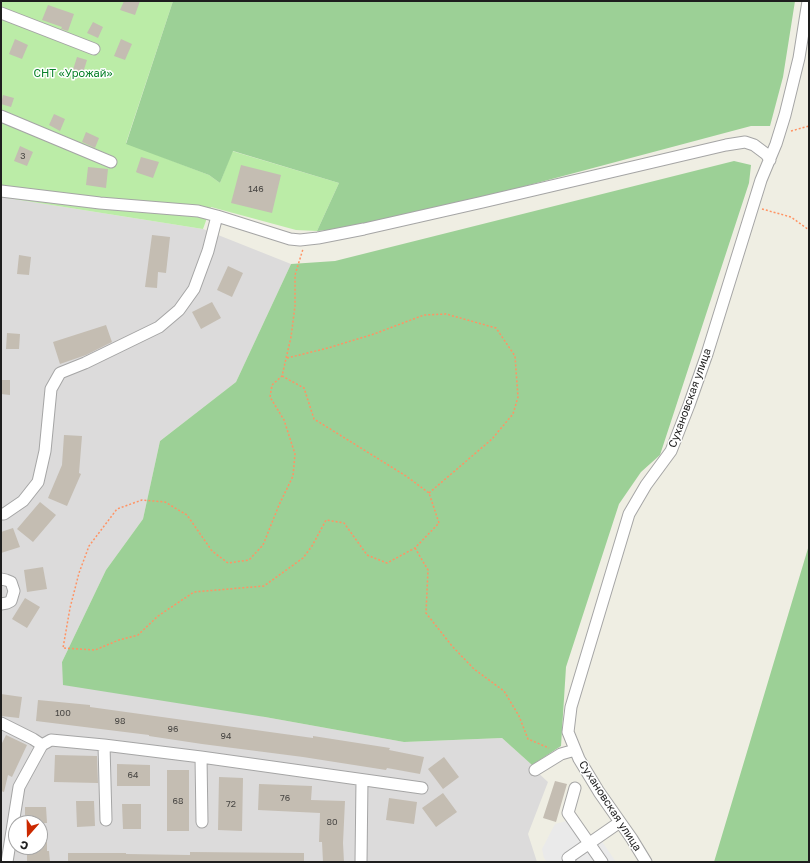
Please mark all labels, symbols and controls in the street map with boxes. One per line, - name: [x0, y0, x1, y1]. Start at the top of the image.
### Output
- park label: СНТ «Урожай»: [33, 67, 113, 81]
- house number: 3: [20, 151, 26, 161]
- house number: 146: [248, 184, 264, 194]
- street label: Сухановская улица: [666, 346, 714, 450]
- house number: 100: [55, 708, 71, 718]
- house number: 98: [115, 716, 125, 726]
- house number: 96: [168, 724, 178, 734]
- house number: 94: [221, 731, 231, 741]
- street label: Сухановская улица: [576, 758, 644, 854]
- house number: 64: [128, 770, 138, 780]
- house number: 76: [280, 793, 290, 803]
- house number: 68: [173, 796, 183, 806]
- house number: 72: [226, 799, 236, 809]
- north arrow: [8, 815, 48, 855]
- house number: 80: [326, 817, 338, 827]
- text: С: [18, 838, 30, 853]

